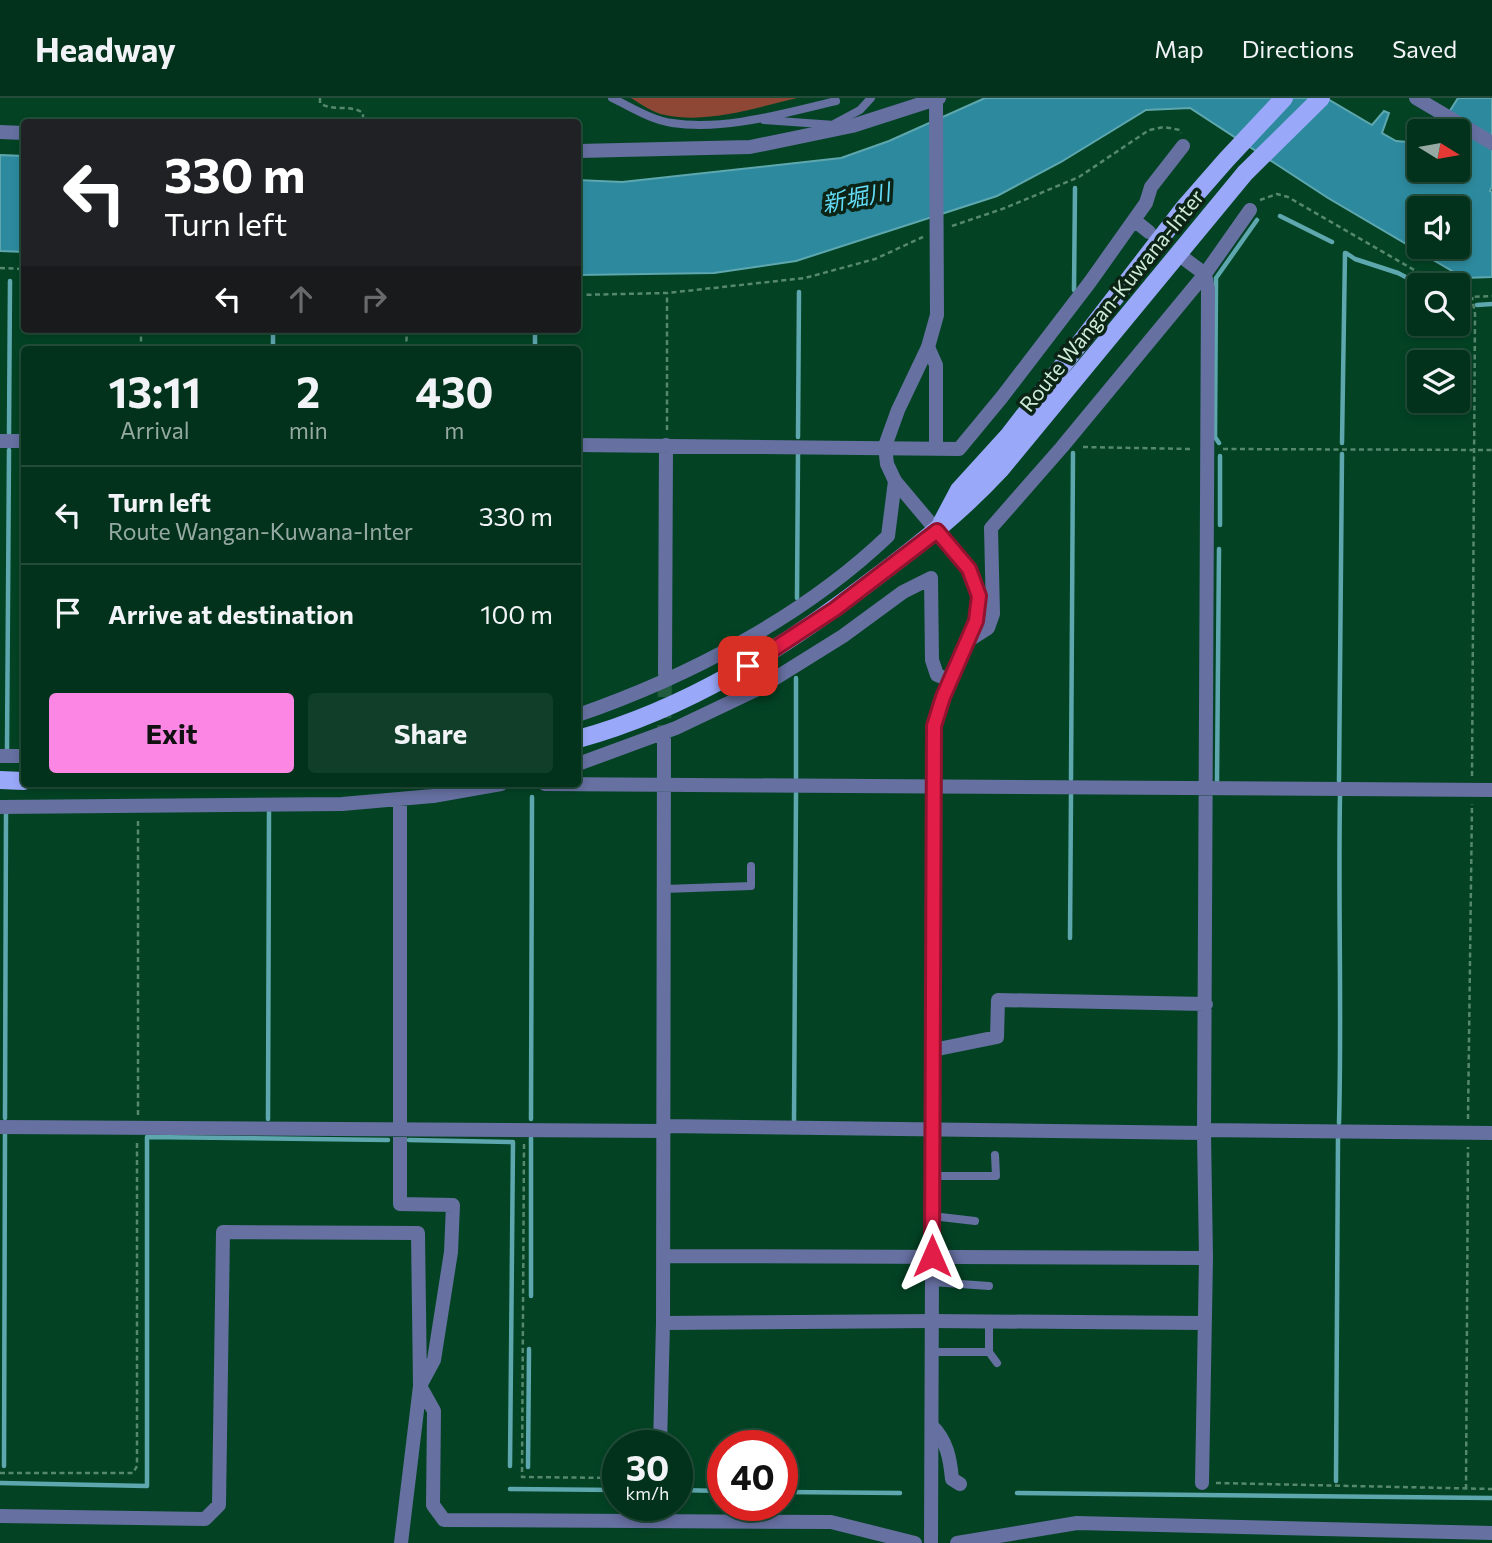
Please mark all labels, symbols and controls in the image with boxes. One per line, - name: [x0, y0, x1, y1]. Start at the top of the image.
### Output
- text: Headway: [35, 28, 176, 69]
- text: Map: [1154, 34, 1204, 63]
- text: Directions: [1242, 34, 1354, 63]
- text: Saved: [1392, 34, 1457, 63]
- north arrow: [1407, 119, 1470, 182]
- map controls: [1407, 119, 1470, 413]
- text: 330 m: [164, 143, 305, 203]
- icon: left: [49, 147, 140, 238]
- water label: 新堀川: [819, 176, 895, 217]
- street label: Route Wangan-Kuwana-Inter: [1014, 184, 1208, 416]
- button: sound: [1407, 196, 1470, 259]
- text: Turn left: [164, 203, 288, 243]
- button: search: [1407, 273, 1470, 336]
- icon: left: [209, 280, 247, 318]
- icon: ahead: [282, 280, 320, 318]
- icon: right: [355, 280, 393, 318]
- button: layers: [1407, 350, 1470, 413]
- text: 13:11: [109, 365, 201, 417]
- text: 2: [296, 365, 320, 417]
- text: 430: [415, 365, 493, 417]
- text: Arrival: [120, 416, 190, 444]
- text: min: [289, 416, 328, 444]
- text: m: [444, 416, 464, 444]
- text: Turn left: [108, 486, 211, 517]
- icon: left: [49, 496, 87, 534]
- text: 330 m: [479, 500, 553, 531]
- text: Route Wangan-Kuwana-Inter: [108, 517, 413, 545]
- icon: arrive: [49, 594, 87, 632]
- text: Arrive at destination: [108, 598, 354, 629]
- text: 100 m: [480, 598, 553, 629]
- pin: [718, 636, 778, 696]
- icon: arrive: [729, 647, 767, 685]
- button: Exit: [49, 693, 294, 773]
- button: Share: [308, 693, 553, 773]
- position arrow: [895, 1219, 969, 1293]
- speed limit sign: 40: [707, 1430, 798, 1521]
- text: 30: [626, 1445, 669, 1488]
- text: km/h: [626, 1482, 669, 1504]

